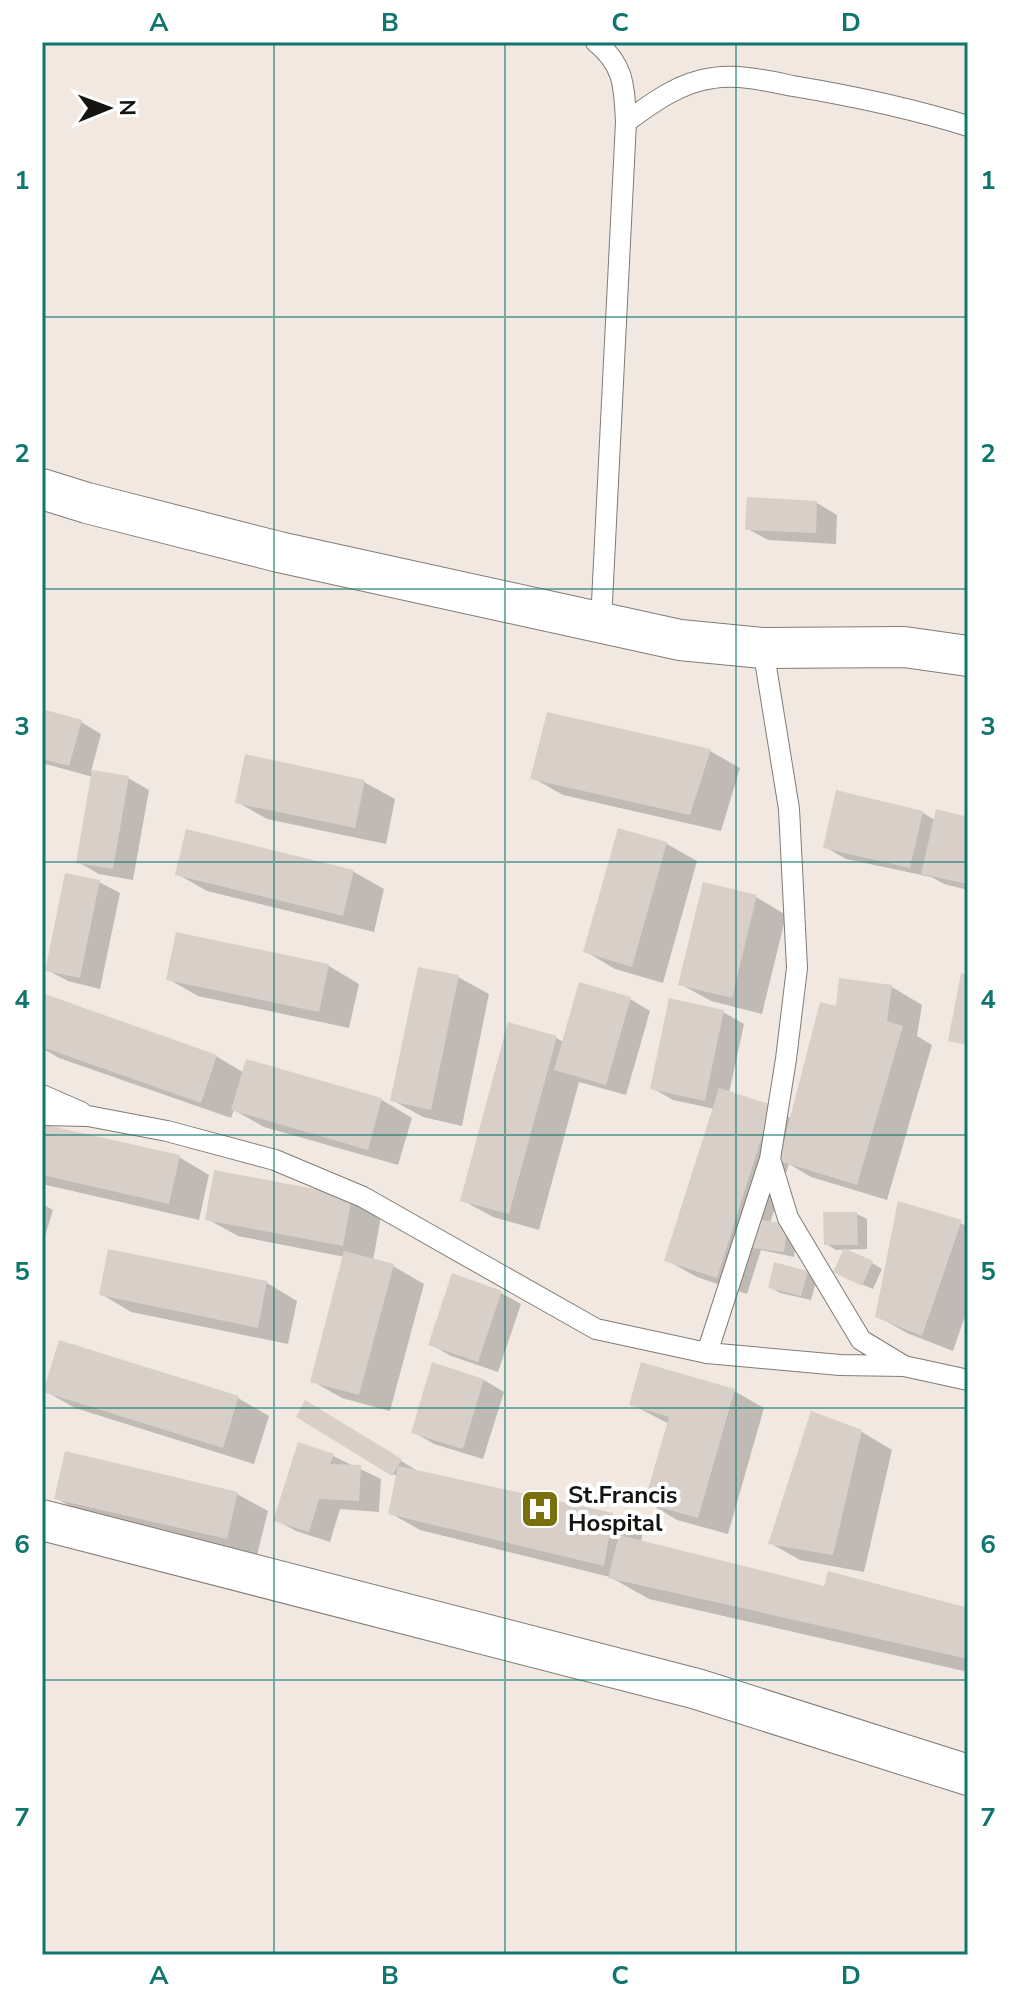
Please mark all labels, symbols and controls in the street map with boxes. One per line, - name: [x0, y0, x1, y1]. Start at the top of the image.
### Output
- text: A: [149, 5, 169, 40]
- text: B: [381, 5, 399, 40]
- text: C: [611, 5, 629, 40]
- text: D: [841, 5, 861, 40]
- north arrow: [68, 68, 148, 148]
- text: N: [112, 99, 142, 116]
- text: 1: [14, 163, 30, 198]
- text: 1: [980, 163, 996, 198]
- text: 2: [14, 436, 30, 471]
- text: 2: [980, 436, 996, 471]
- text: 3: [14, 709, 30, 744]
- text: 3: [980, 709, 996, 744]
- text: 4: [14, 982, 30, 1017]
- text: 4: [980, 982, 996, 1017]
- text: 5: [14, 1254, 30, 1289]
- text: 5: [980, 1254, 996, 1289]
- place label: St.Francis Hospital: [568, 1479, 678, 1539]
- hospital icon: St.Francis Hospital: [519, 1488, 561, 1530]
- text: 6: [14, 1527, 30, 1562]
- text: 6: [980, 1527, 996, 1562]
- text: 7: [14, 1800, 30, 1835]
- text: 7: [980, 1800, 996, 1835]
- text: A: [149, 1958, 169, 1993]
- text: B: [381, 1958, 399, 1993]
- text: C: [611, 1958, 629, 1993]
- text: D: [841, 1958, 861, 1993]

